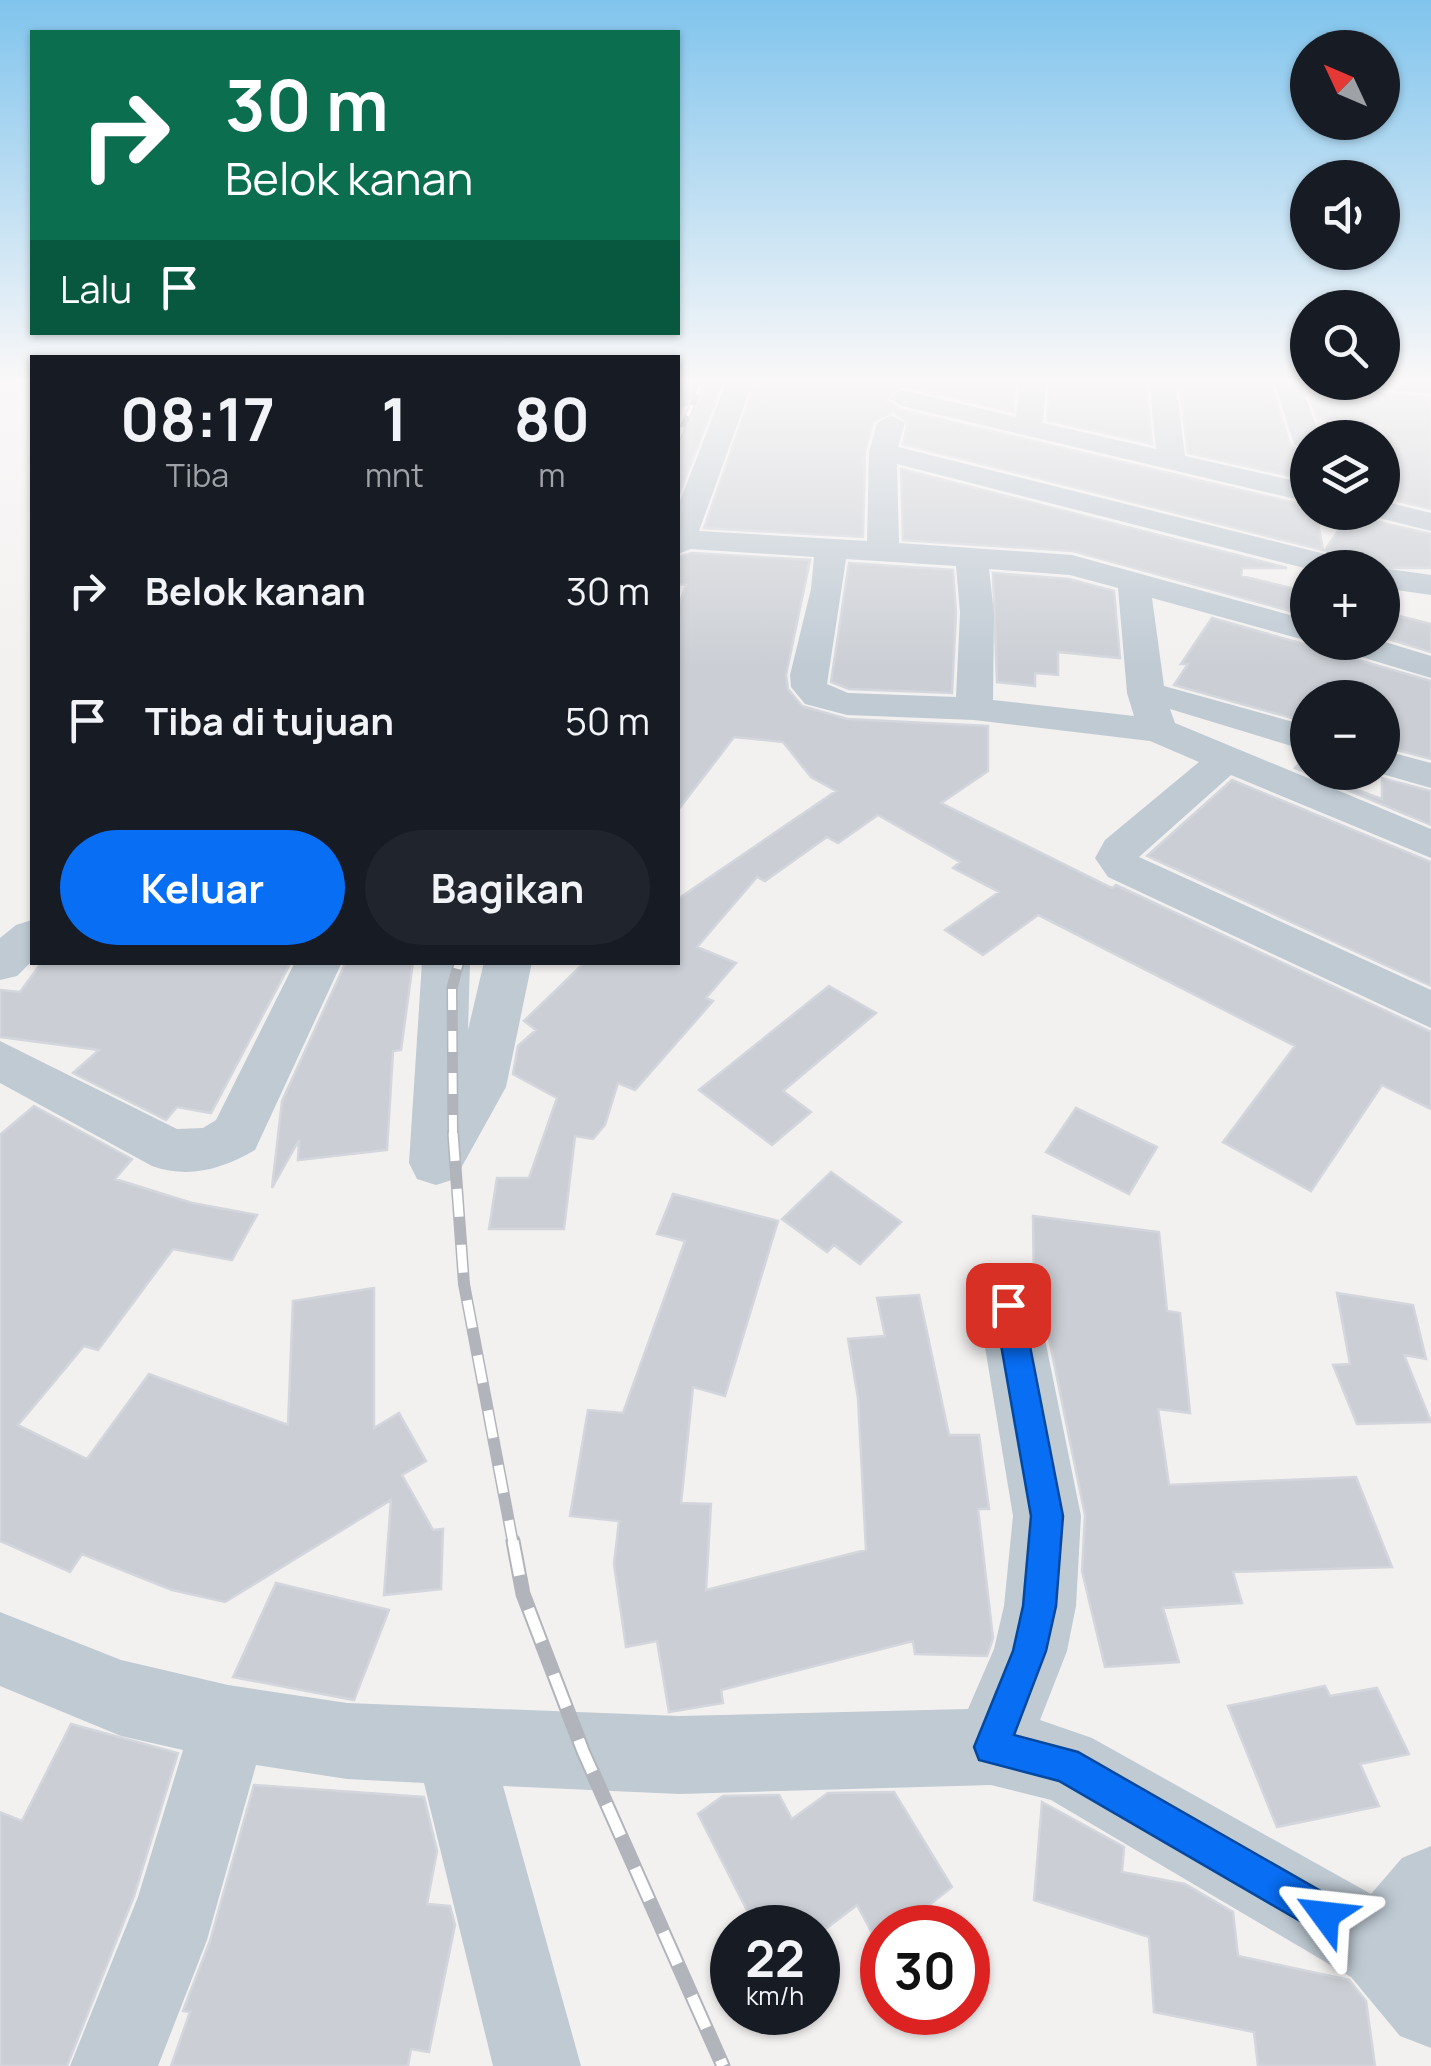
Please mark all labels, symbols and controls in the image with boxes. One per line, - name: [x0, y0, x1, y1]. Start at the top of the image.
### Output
- north arrow: [1290, 30, 1400, 140]
- map controls: [1290, 30, 1400, 790]
- text: 30 m: [225, 56, 389, 152]
- icon: right: [60, 70, 190, 200]
- text: Belok kanan: [225, 147, 473, 209]
- button: sound: [1290, 160, 1400, 270]
- icon: arrive: [152, 260, 207, 315]
- text: Lalu: [60, 262, 132, 314]
- button: search: [1290, 290, 1400, 400]
- text: 08:17: [120, 377, 275, 459]
- text: 1: [381, 377, 408, 459]
- text: 80: [514, 377, 590, 459]
- button: layers: [1290, 420, 1400, 530]
- text: Tiba: [166, 453, 229, 497]
- text: mnt: [365, 453, 424, 497]
- text: m: [538, 453, 566, 497]
- button: +: [1290, 550, 1400, 660]
- icon: right: [60, 563, 115, 618]
- text: Belok kanan: [145, 564, 366, 616]
- text: 30 m: [566, 564, 650, 616]
- button: −: [1290, 680, 1400, 790]
- icon: arrive: [60, 693, 115, 748]
- text: Tiba di tujuan: [145, 694, 394, 746]
- text: 50 m: [565, 694, 650, 746]
- button: Keluar: [60, 830, 345, 945]
- button: Bagikan: [365, 830, 650, 945]
- pin: [966, 1263, 1051, 1348]
- icon: arrive: [981, 1278, 1036, 1333]
- position arrow: [1273, 1863, 1377, 1967]
- speed limit sign: 30: [860, 1905, 990, 2035]
- text: 22: [745, 1924, 805, 1992]
- text: km/h: [746, 1978, 804, 2013]

